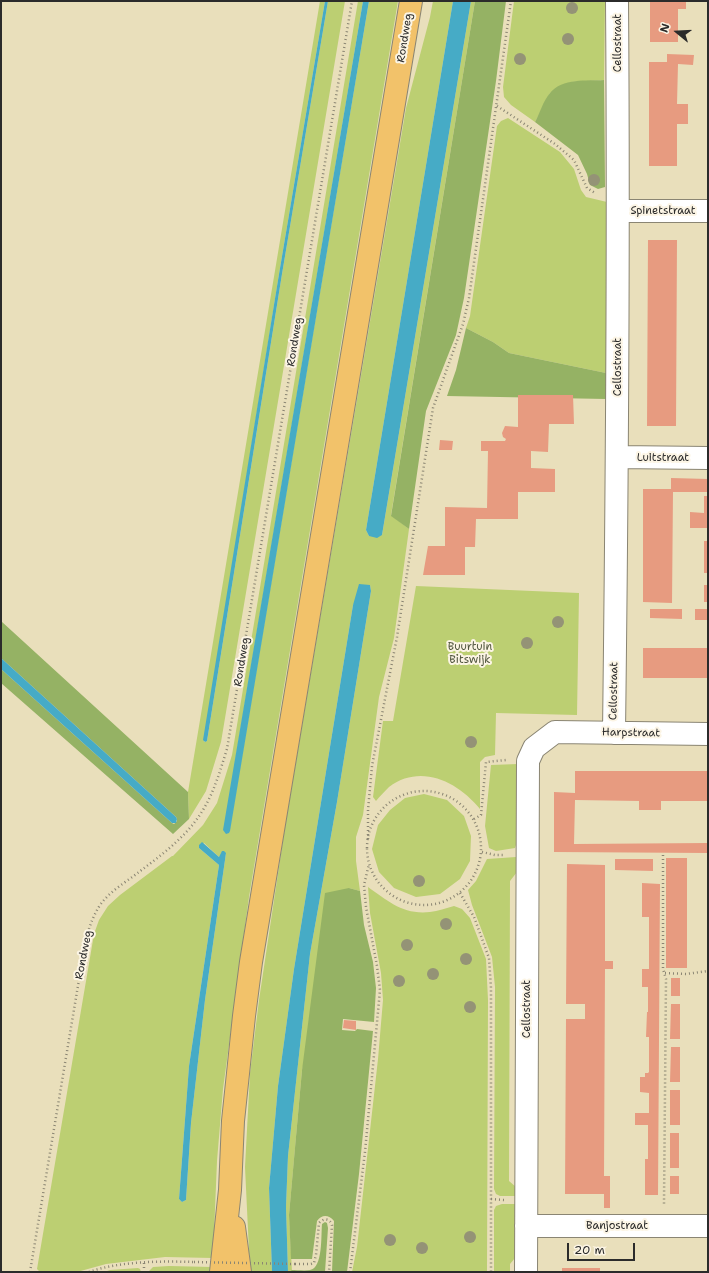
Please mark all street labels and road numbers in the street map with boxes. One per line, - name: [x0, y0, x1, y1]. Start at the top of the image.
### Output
- street label: Rondweg: [395, 12, 415, 64]
- street label: Cellostraat: [611, 14, 625, 72]
- street label: Spinetstraat: [630, 204, 696, 218]
- street label: Rondweg: [285, 316, 305, 368]
- street label: Cellostraat: [611, 338, 625, 396]
- street label: Luitstraat: [637, 451, 689, 465]
- street label: Rondweg: [232, 636, 252, 688]
- street label: Cellostraat: [607, 662, 621, 720]
- street label: Harpstraat: [602, 726, 660, 740]
- street label: Rondweg: [73, 929, 95, 981]
- street label: Cellostraat: [520, 980, 534, 1038]
- street label: Banjostraat: [586, 1219, 648, 1233]

